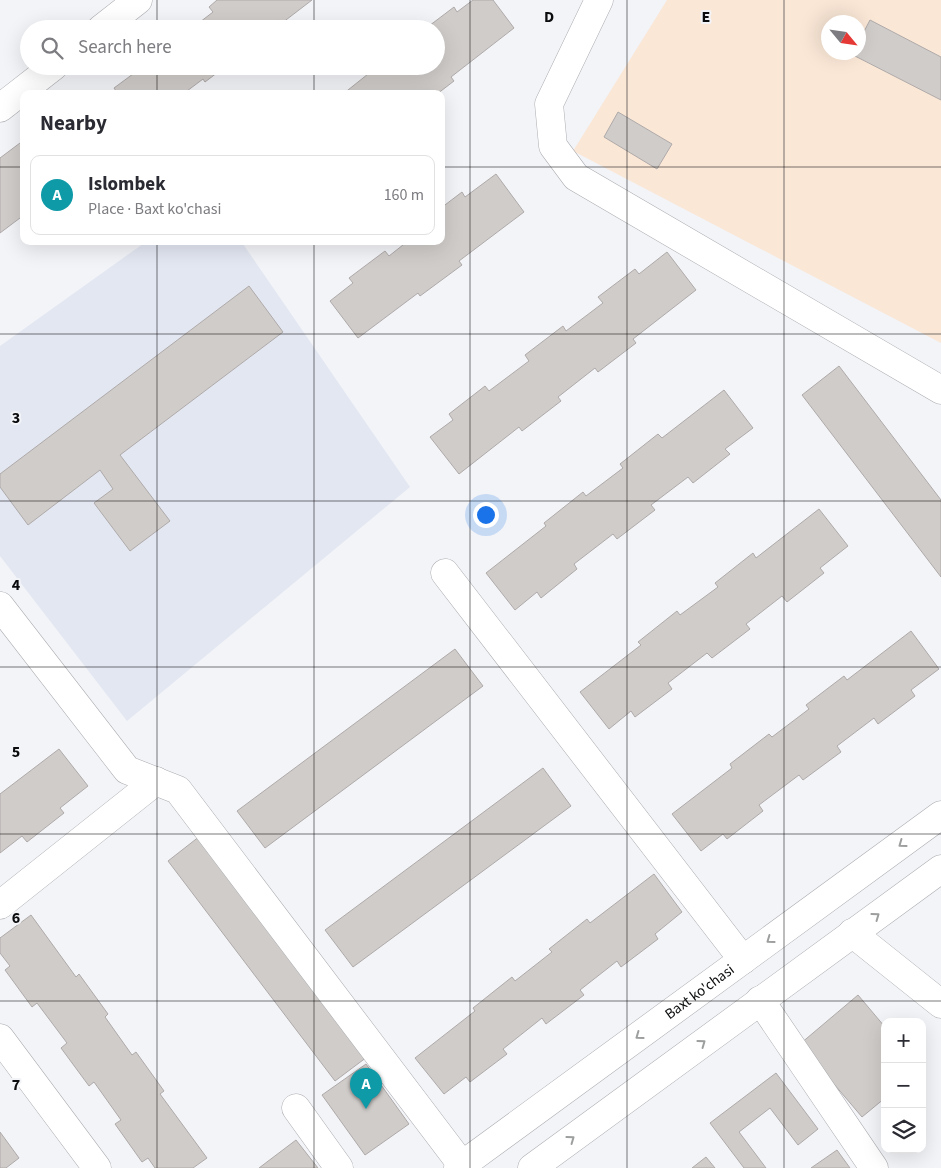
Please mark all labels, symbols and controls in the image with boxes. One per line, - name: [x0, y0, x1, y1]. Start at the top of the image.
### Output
- text: D: [544, 6, 554, 28]
- text: E: [702, 6, 710, 28]
- north arrow: [821, 15, 866, 60]
- search box: [20, 20, 445, 75]
- icon: search: [38, 34, 66, 62]
- text: Search here: [78, 34, 172, 61]
- text: Nearby: [40, 108, 107, 138]
- text: Islombek: [88, 171, 166, 198]
- text: A: [52, 184, 62, 206]
- text: 160 m: [384, 184, 424, 206]
- text: Place · Baxt ko'chasi: [88, 198, 221, 220]
- text: 3: [12, 407, 20, 429]
- your location: [473, 502, 499, 528]
- text: 4: [12, 574, 21, 596]
- text: 5: [12, 741, 20, 763]
- one-way arrow: [898, 838, 908, 847]
- text: 6: [12, 907, 20, 929]
- one-way arrow: [870, 913, 880, 922]
- one-way arrow: [767, 934, 776, 943]
- street label: Baxt ko'chasi: [660, 959, 739, 1024]
- map controls: [881, 1018, 926, 1153]
- button: +: [881, 1018, 926, 1063]
- one-way arrow: [635, 1030, 645, 1039]
- one-way arrow: [696, 1040, 706, 1049]
- button: −: [881, 1063, 926, 1108]
- pin: A: [350, 1068, 382, 1109]
- text: 7: [12, 1074, 20, 1096]
- button: layers: [881, 1108, 926, 1153]
- one-way arrow: [565, 1136, 575, 1145]

